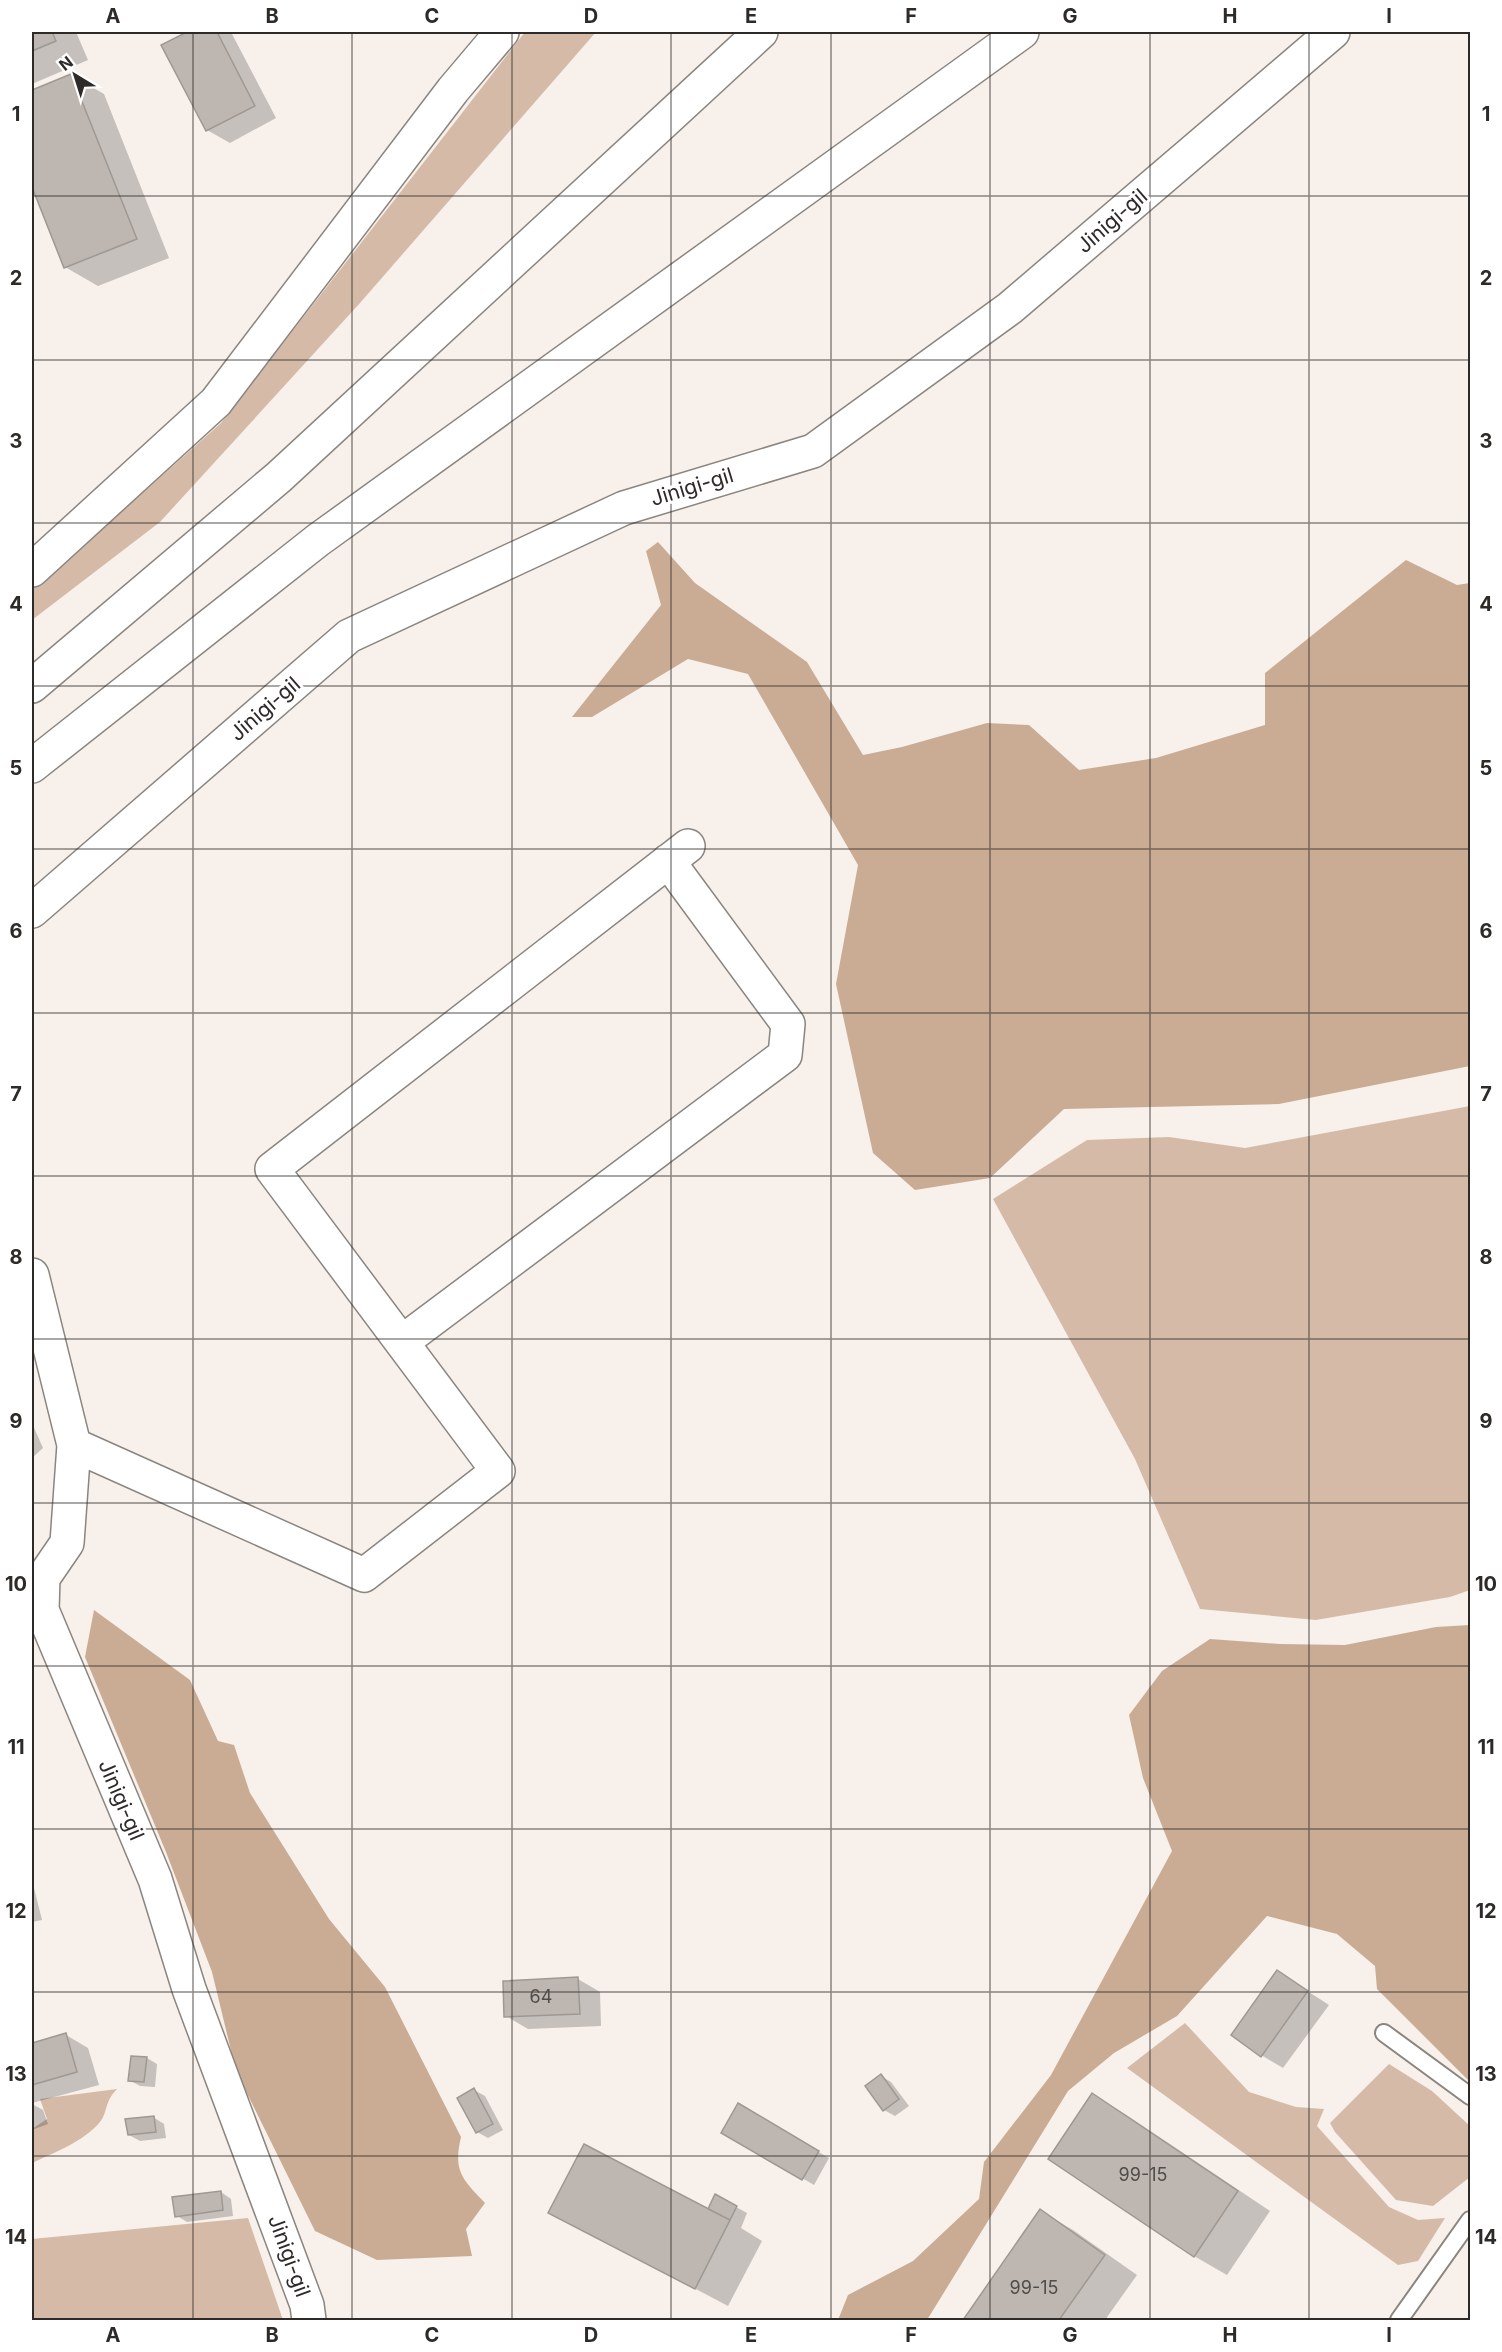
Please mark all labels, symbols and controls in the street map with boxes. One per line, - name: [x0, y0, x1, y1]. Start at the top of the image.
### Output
- text: A: [106, 4, 121, 28]
- text: B: [265, 4, 279, 28]
- text: C: [425, 4, 439, 28]
- text: D: [584, 4, 598, 28]
- text: E: [745, 4, 757, 28]
- text: F: [905, 4, 917, 28]
- text: G: [1062, 4, 1078, 28]
- text: H: [1223, 4, 1237, 28]
- text: I: [1386, 4, 1392, 28]
- north arrow: [45, 45, 105, 105]
- text: N: [55, 52, 77, 75]
- text: 1: [12, 102, 20, 126]
- text: 1: [1482, 102, 1490, 126]
- street label: Jinigi-gil: [1071, 183, 1152, 258]
- text: 2: [10, 266, 22, 290]
- text: 2: [1480, 266, 1492, 290]
- text: 3: [10, 429, 22, 453]
- text: 3: [1480, 429, 1492, 453]
- street label: Jinigi-gil: [647, 462, 736, 511]
- text: 4: [9, 592, 23, 616]
- text: 4: [1479, 592, 1493, 616]
- street label: Jinigi-gil: [224, 671, 305, 746]
- text: 5: [10, 756, 22, 780]
- text: 5: [1480, 756, 1492, 780]
- text: 6: [10, 919, 23, 943]
- text: 6: [1480, 919, 1493, 943]
- text: 7: [10, 1082, 22, 1106]
- text: 7: [1480, 1082, 1492, 1106]
- text: 8: [9, 1245, 23, 1269]
- text: 8: [1479, 1245, 1493, 1269]
- text: 9: [10, 1409, 23, 1433]
- text: 9: [1480, 1409, 1493, 1433]
- text: 10: [5, 1572, 27, 1596]
- text: 10: [1475, 1572, 1497, 1596]
- text: 11: [7, 1735, 25, 1759]
- text: 11: [1477, 1735, 1495, 1759]
- street label: Jinigi-gil: [93, 1756, 150, 1844]
- text: 12: [5, 1899, 27, 1923]
- text: 12: [1475, 1899, 1497, 1923]
- house number: 64: [530, 1986, 552, 2007]
- text: 13: [5, 2062, 27, 2086]
- text: 13: [1475, 2062, 1497, 2086]
- house number: 99-15: [1119, 2164, 1167, 2185]
- street label: Jinigi-gil: [263, 2211, 316, 2300]
- text: 14: [5, 2225, 27, 2249]
- text: 14: [1475, 2225, 1497, 2249]
- house number: 99-15: [1010, 2277, 1058, 2298]
- text: A: [106, 2323, 121, 2347]
- text: B: [265, 2323, 279, 2347]
- text: C: [425, 2323, 439, 2347]
- text: D: [584, 2323, 598, 2347]
- text: E: [745, 2323, 757, 2347]
- text: F: [905, 2323, 917, 2347]
- text: G: [1062, 2323, 1078, 2347]
- text: H: [1223, 2323, 1237, 2347]
- text: I: [1386, 2323, 1392, 2347]

